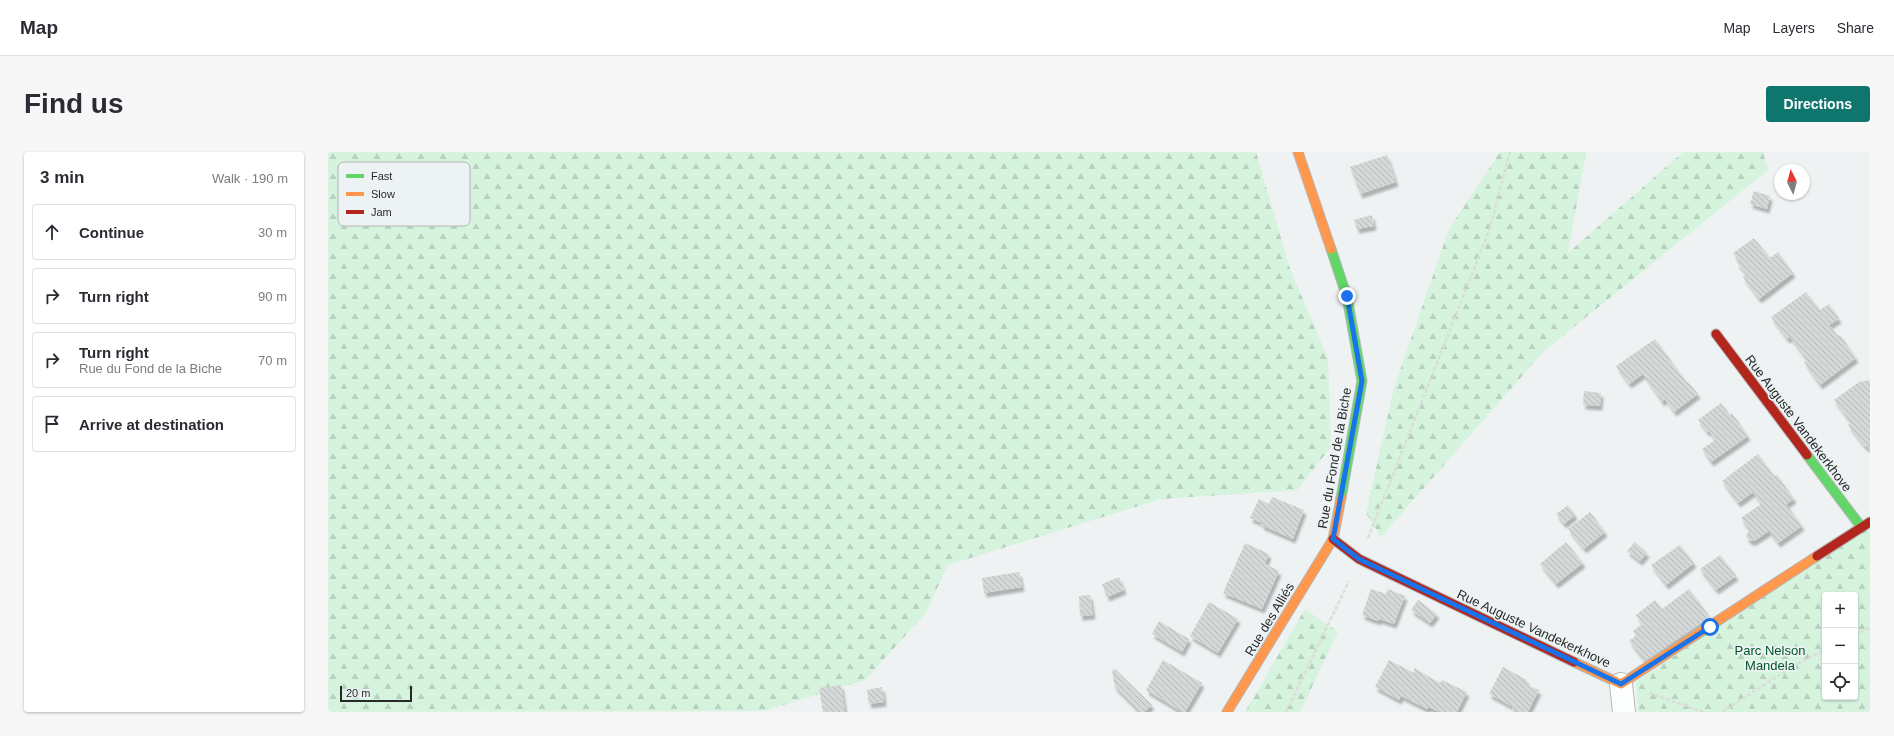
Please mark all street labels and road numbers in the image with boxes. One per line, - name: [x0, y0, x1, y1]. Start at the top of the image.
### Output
- street label: Rue Auguste Vandekerkhove: [1742, 352, 1855, 495]
- street label: Rue du Fond de la Biche: [1315, 386, 1354, 530]
- street label: Rue des Alliés: [1242, 580, 1297, 658]
- street label: Rue Auguste Vandekerkhove: [1455, 586, 1613, 671]

